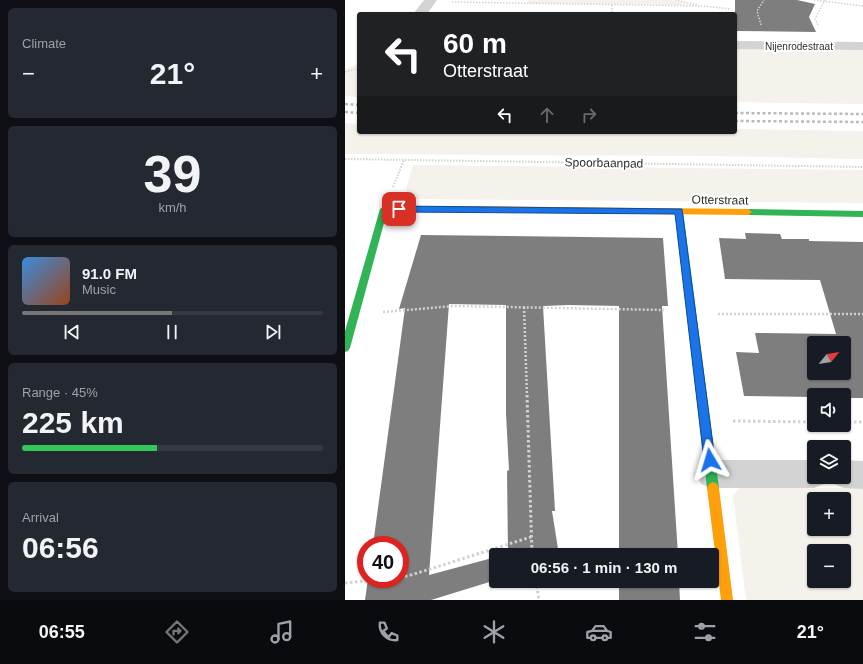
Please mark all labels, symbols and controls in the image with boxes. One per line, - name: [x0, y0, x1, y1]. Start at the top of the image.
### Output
- icon: left: [377, 28, 429, 80]
- text: 60 m: [443, 28, 507, 59]
- text: Climate: [22, 36, 66, 51]
- street label: Nijenrodestraat: [765, 41, 833, 52]
- text: 21°: [150, 57, 195, 90]
- text: −: [22, 61, 35, 86]
- text: +: [310, 61, 323, 86]
- text: Otterstraat: [443, 61, 528, 81]
- icon: left: [494, 104, 516, 126]
- icon: ahead: [536, 104, 558, 126]
- icon: right: [578, 104, 600, 126]
- text: 39: [144, 145, 201, 203]
- street label: Spoorbaanpad: [565, 155, 643, 171]
- pin: [382, 192, 416, 226]
- street label: Otterstraat: [692, 193, 749, 208]
- icon: arrive: [388, 198, 410, 220]
- text: km/h: [158, 200, 187, 215]
- text: 91.0 FM: [82, 265, 137, 282]
- text: Music: [82, 282, 116, 297]
- icon: previous: [61, 321, 83, 343]
- icon: pause: [161, 321, 183, 343]
- icon: next: [262, 321, 284, 343]
- north arrow: [807, 336, 851, 380]
- map controls: [807, 336, 851, 588]
- text: Range · 45%: [22, 385, 98, 400]
- button: sound: [807, 388, 851, 432]
- text: 225 km: [22, 406, 124, 439]
- position arrow: [689, 439, 731, 481]
- button: layers: [807, 440, 851, 484]
- button: +: [807, 492, 851, 536]
- text: Arrival: [22, 510, 59, 525]
- text: 06:56: [22, 531, 99, 564]
- speed limit sign: 40: [357, 536, 409, 588]
- button: −: [807, 544, 851, 588]
- text: 06:56 · 1 min · 130 m: [531, 559, 677, 576]
- icon: directions: [163, 618, 191, 646]
- icon: music: [268, 618, 296, 646]
- icon: phone: [374, 618, 402, 646]
- icon: climate: [480, 618, 508, 646]
- icon: car: [585, 618, 613, 646]
- icon: filters: [691, 618, 719, 646]
- text: 06:55: [39, 622, 85, 642]
- text: 21°: [797, 622, 824, 642]

